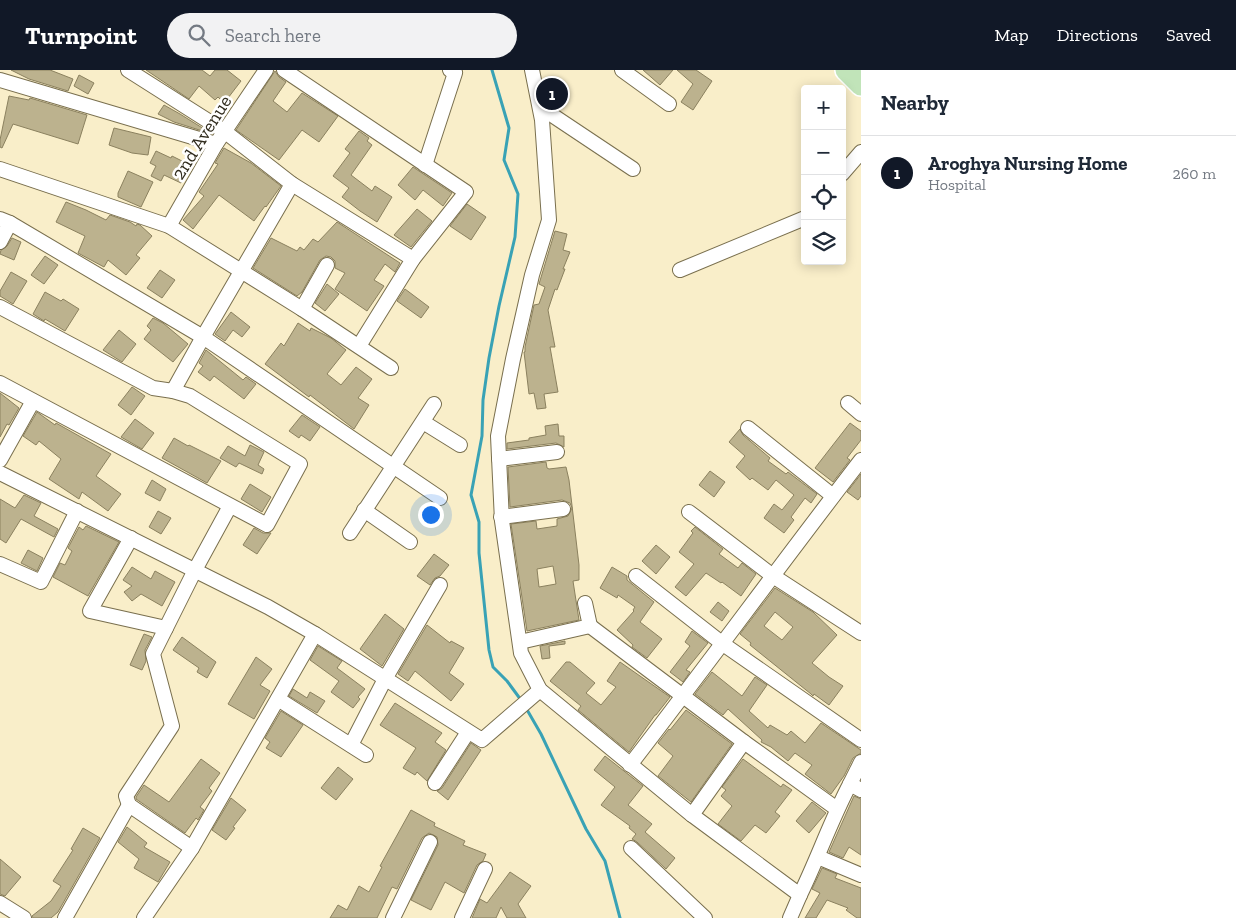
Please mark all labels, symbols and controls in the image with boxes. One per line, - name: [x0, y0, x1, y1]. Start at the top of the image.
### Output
- search box: [167, 13, 517, 58]
- text: Turnpoint: [25, 21, 137, 50]
- icon: search: [185, 21, 213, 49]
- text: Search here: [225, 24, 321, 47]
- text: Map: [994, 24, 1029, 46]
- text: Directions: [1057, 24, 1138, 46]
- text: Saved: [1166, 24, 1211, 46]
- pin: 1: [536, 75, 568, 113]
- map controls: [801, 85, 846, 265]
- button: +: [801, 85, 846, 130]
- text: Nearby: [881, 90, 949, 115]
- street label: 2nd Avenue: [166, 91, 236, 184]
- button: −: [801, 130, 846, 175]
- text: Aroghya Nursing Home: [928, 152, 1127, 175]
- text: 1: [894, 164, 900, 183]
- text: 260 m: [1173, 164, 1216, 183]
- button: locate: [801, 175, 846, 220]
- text: Hospital: [928, 175, 986, 194]
- button: layers: [801, 220, 846, 265]
- your location: [418, 502, 444, 528]

